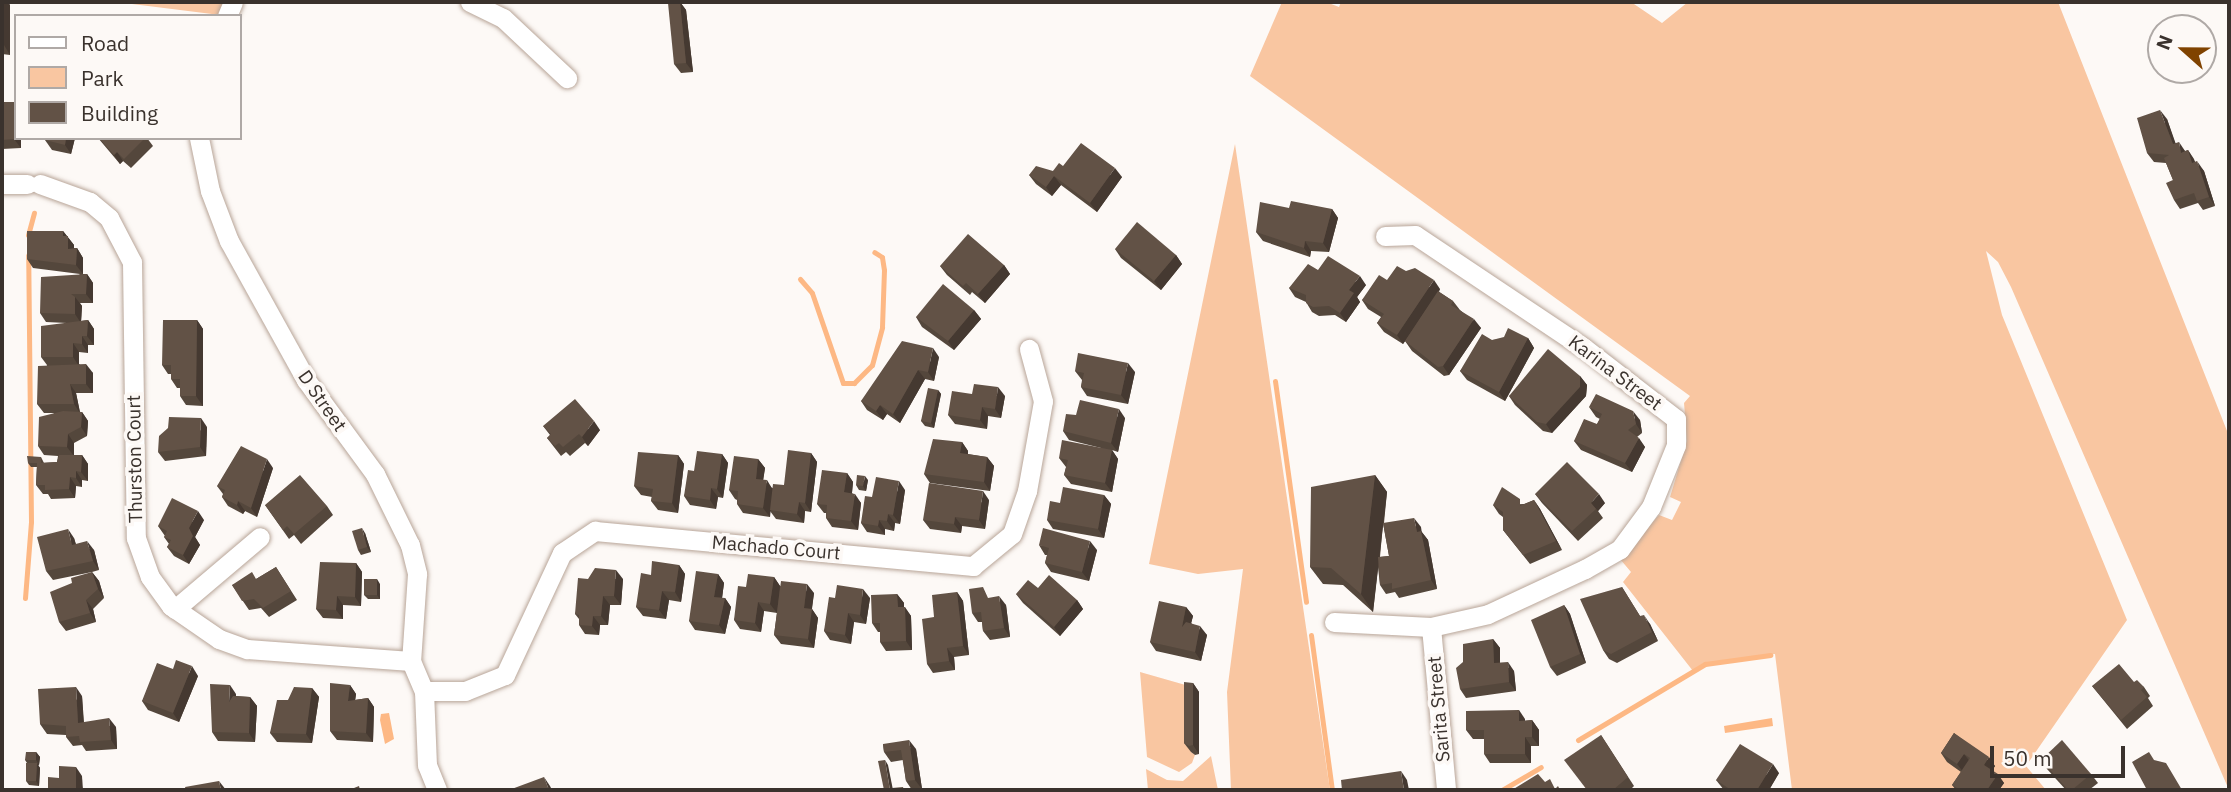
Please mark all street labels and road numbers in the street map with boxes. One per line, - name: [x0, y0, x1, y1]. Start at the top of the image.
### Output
- street label: Karina Street: [1564, 330, 1666, 416]
- street label: D Street: [293, 366, 351, 436]
- street label: Thurston Court: [122, 395, 148, 523]
- street label: Machado Court: [711, 531, 841, 565]
- street label: Sarita Street: [1423, 655, 1455, 763]

